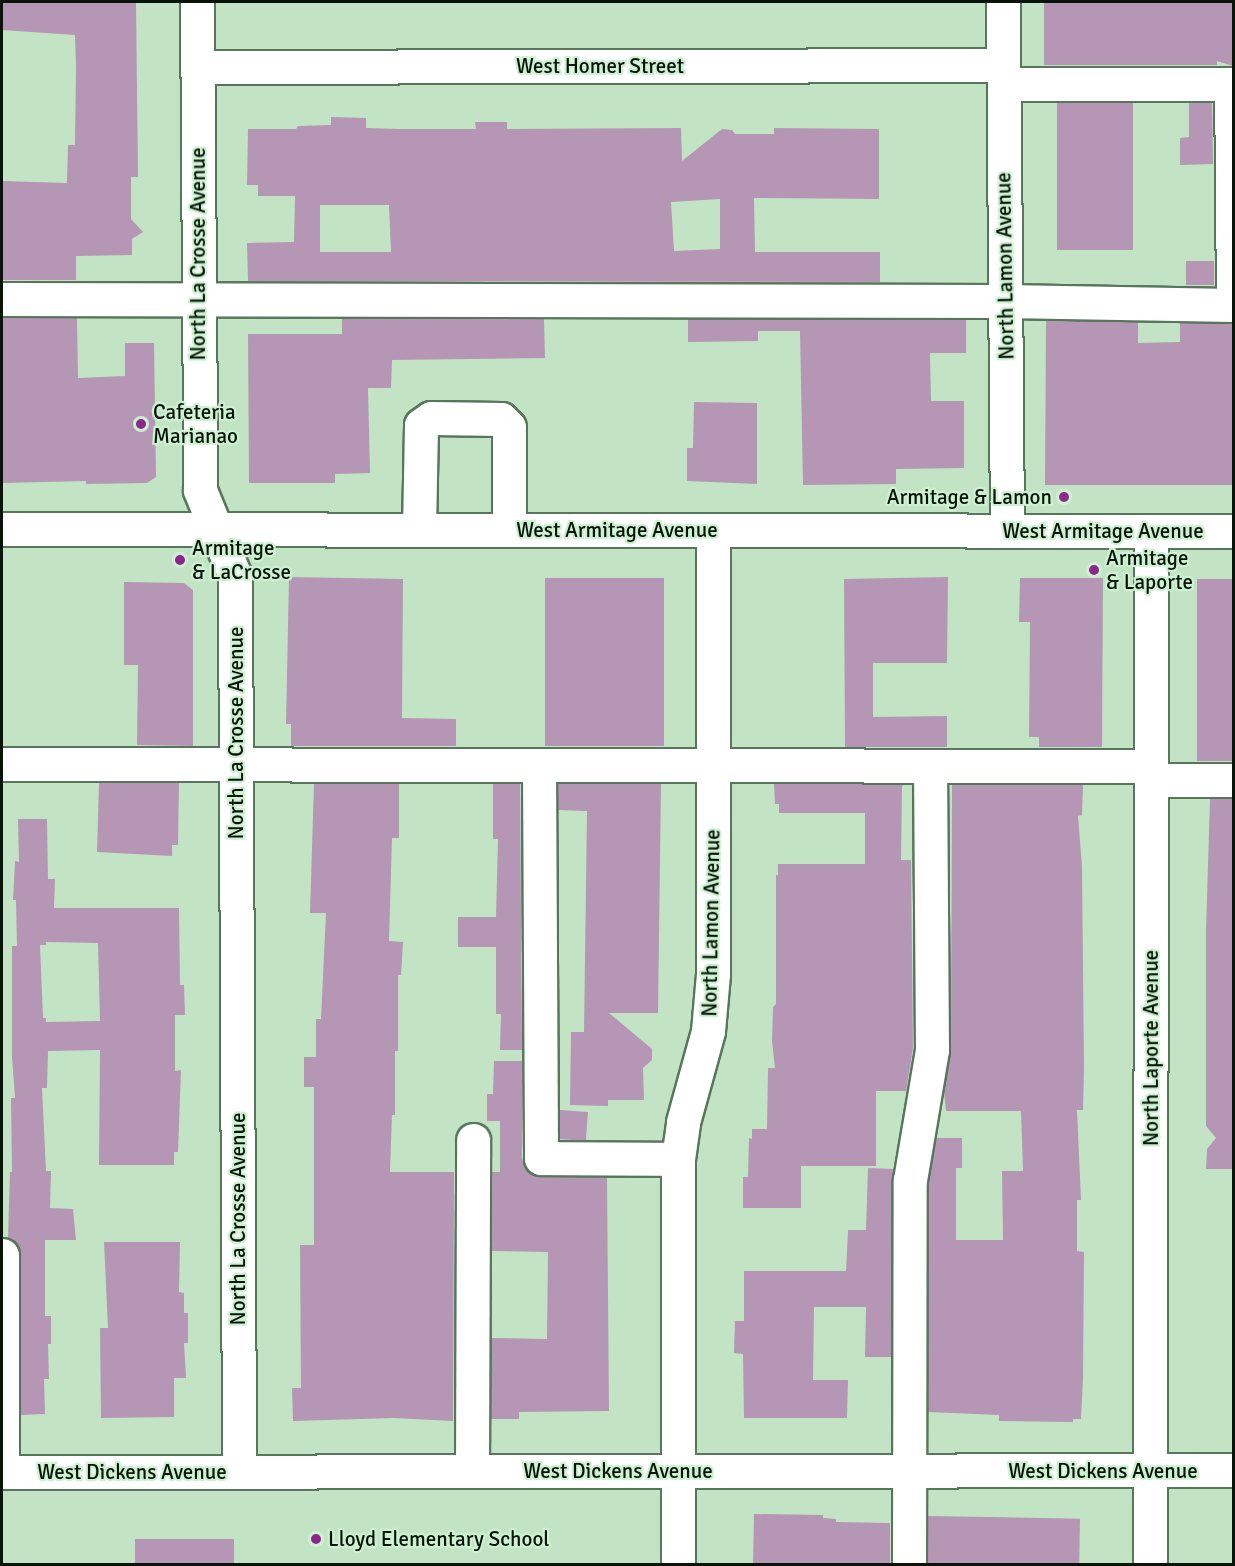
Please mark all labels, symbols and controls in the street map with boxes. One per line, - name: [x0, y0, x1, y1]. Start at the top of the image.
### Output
- street label: West Homer Street: [516, 53, 684, 79]
- street label: North La Crosse Avenue: [185, 148, 211, 360]
- street label: North Lamon Avenue: [991, 172, 1019, 360]
- place label: Cafeteria Marianao: [153, 399, 238, 449]
- marker: Cafeteria Marianao: [134, 417, 148, 431]
- place label: Armitage & Lamon: [887, 484, 1052, 510]
- marker: Armitage & Lamon: [1057, 490, 1071, 504]
- street label: West Armitage Avenue: [516, 517, 718, 543]
- street label: West Armitage Avenue: [1002, 518, 1204, 544]
- place label: Armitage & LaCrosse: [192, 535, 291, 585]
- place label: Armitage & Laporte: [1106, 545, 1193, 595]
- marker: Armitage & LaCrosse: [173, 553, 187, 567]
- marker: Armitage & Laporte: [1087, 563, 1101, 577]
- street label: North La Crosse Avenue: [223, 627, 249, 839]
- street label: North Lamon Avenue: [697, 829, 725, 1017]
- street label: North Laporte Avenue: [1138, 950, 1164, 1146]
- street label: North La Crosse Avenue: [225, 1113, 251, 1325]
- street label: West Dickens Avenue: [523, 1458, 713, 1484]
- street label: West Dickens Avenue: [1008, 1458, 1198, 1484]
- street label: West Dickens Avenue: [37, 1459, 227, 1485]
- place label: Lloyd Elementary School: [328, 1526, 549, 1552]
- marker: Lloyd Elementary School: [309, 1532, 323, 1546]

